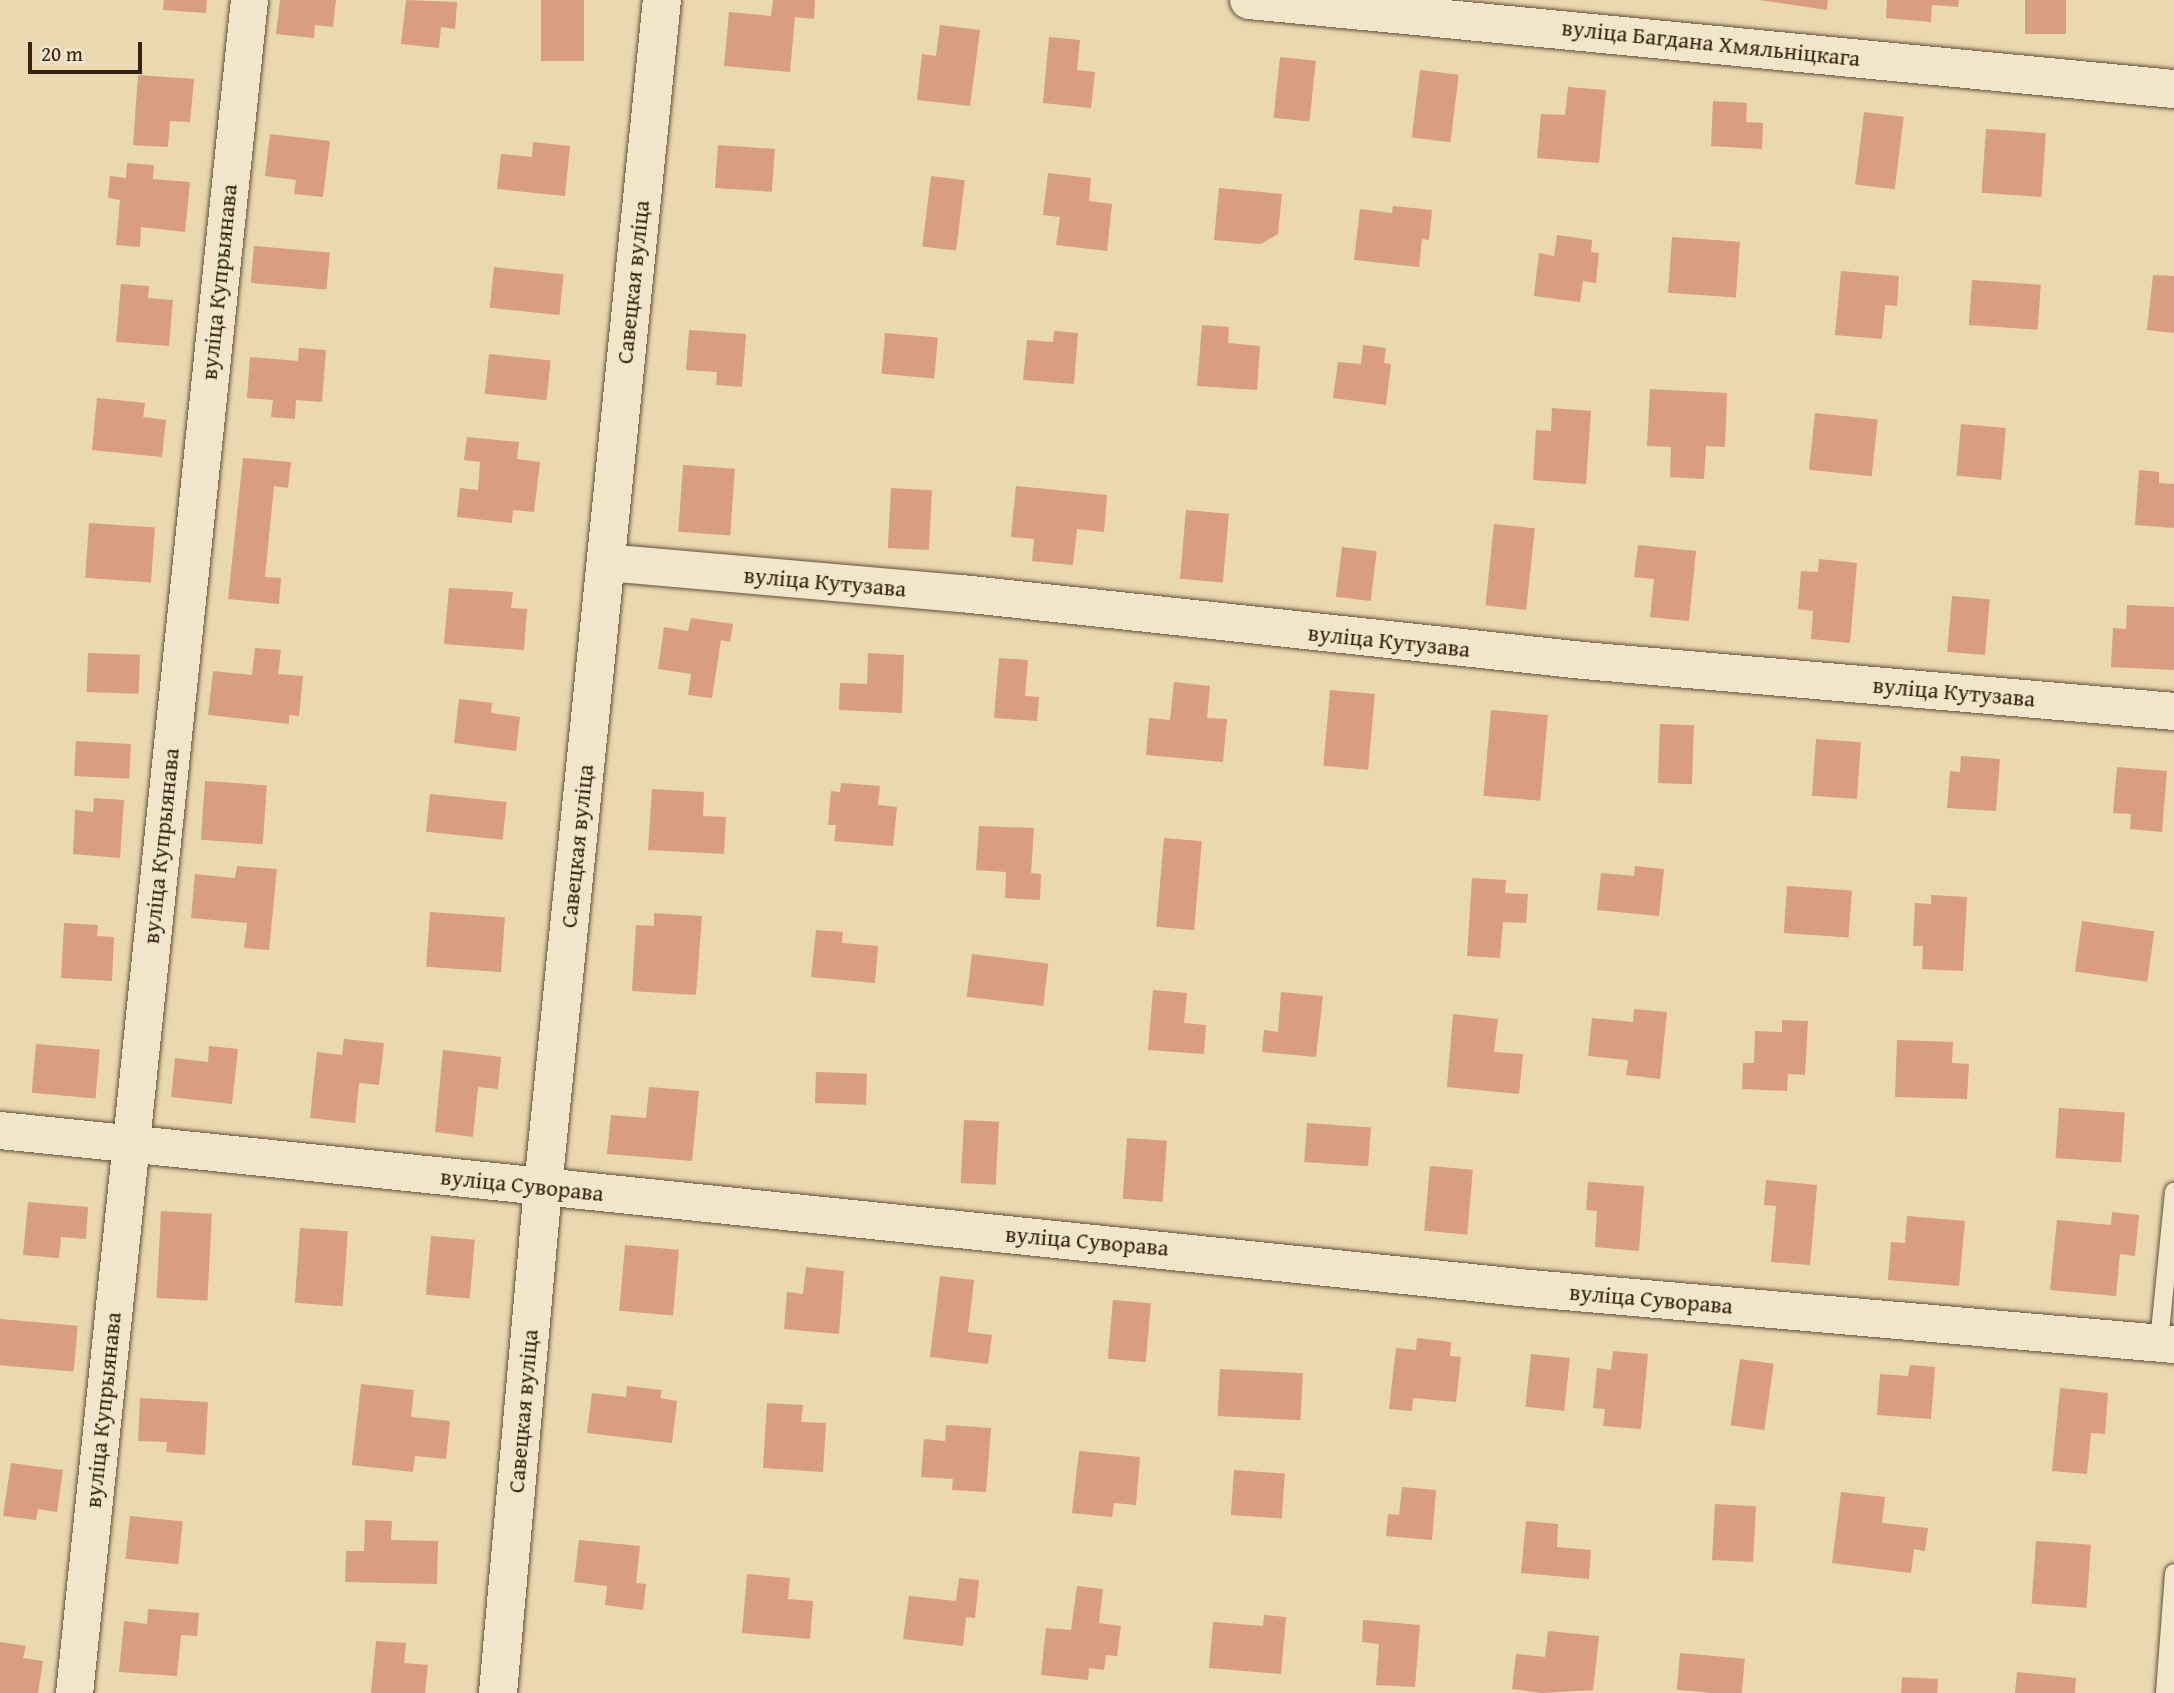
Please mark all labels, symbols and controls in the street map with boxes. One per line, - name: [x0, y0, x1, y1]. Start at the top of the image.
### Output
- street label: вуліца Багдана Хмяльніцкага: [1560, 14, 1862, 72]
- scale bar: [32, 28, 145, 72]
- text: 20 m: [41, 38, 83, 69]
- street label: вуліца Купрыянава: [195, 183, 243, 381]
- street label: Савецкая вуліца: [611, 199, 655, 365]
- street label: вуліца Кутузава: [743, 561, 907, 603]
- street label: вуліца Кутузава: [1307, 619, 1471, 663]
- street label: вуліца Кутузава: [1872, 671, 2036, 713]
- street label: вуліца Купрыянава: [137, 747, 185, 945]
- street label: Савецкая вуліца: [555, 763, 599, 929]
- street label: вуліца Суворава: [439, 1163, 605, 1207]
- street label: вуліца Суворава: [1004, 1220, 1170, 1262]
- street label: вуліца Суворава: [1568, 1278, 1734, 1320]
- street label: вуліца Купрыянава: [79, 1311, 127, 1509]
- street label: Савецкая вуліца: [502, 1328, 544, 1494]

